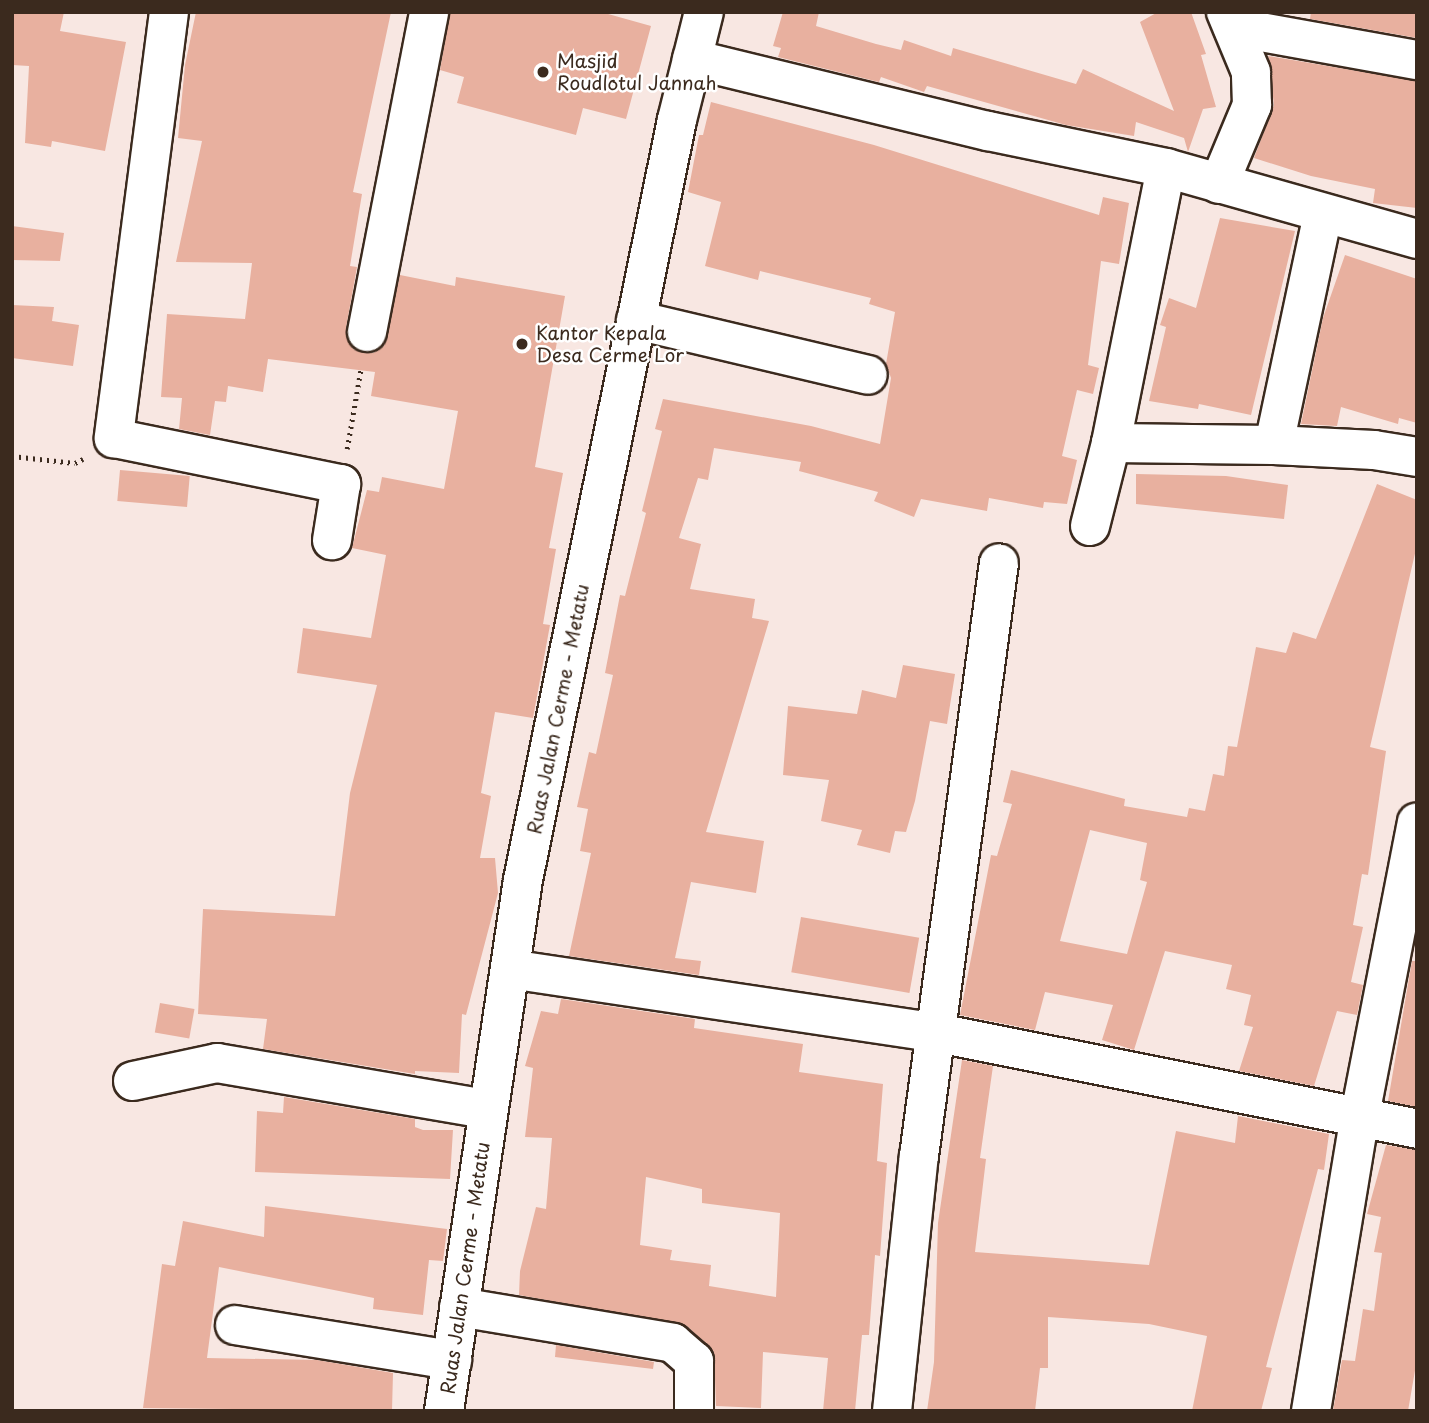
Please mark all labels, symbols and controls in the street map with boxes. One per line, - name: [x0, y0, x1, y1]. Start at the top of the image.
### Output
- place label: Masjid Roudlotul Jannah: [557, 50, 716, 94]
- marker: Masjid Roudlotul Jannah: [535, 64, 551, 80]
- place label: Kantor Kepala Desa Cerme Lor: [536, 322, 685, 366]
- marker: Kantor Kepala Desa Cerme Lor: [514, 336, 530, 352]
- street label: Ruas Jalan Cerme - Metatu: [523, 582, 593, 836]
- street label: Ruas Jalan Cerme - Metatu: [436, 1140, 494, 1396]

